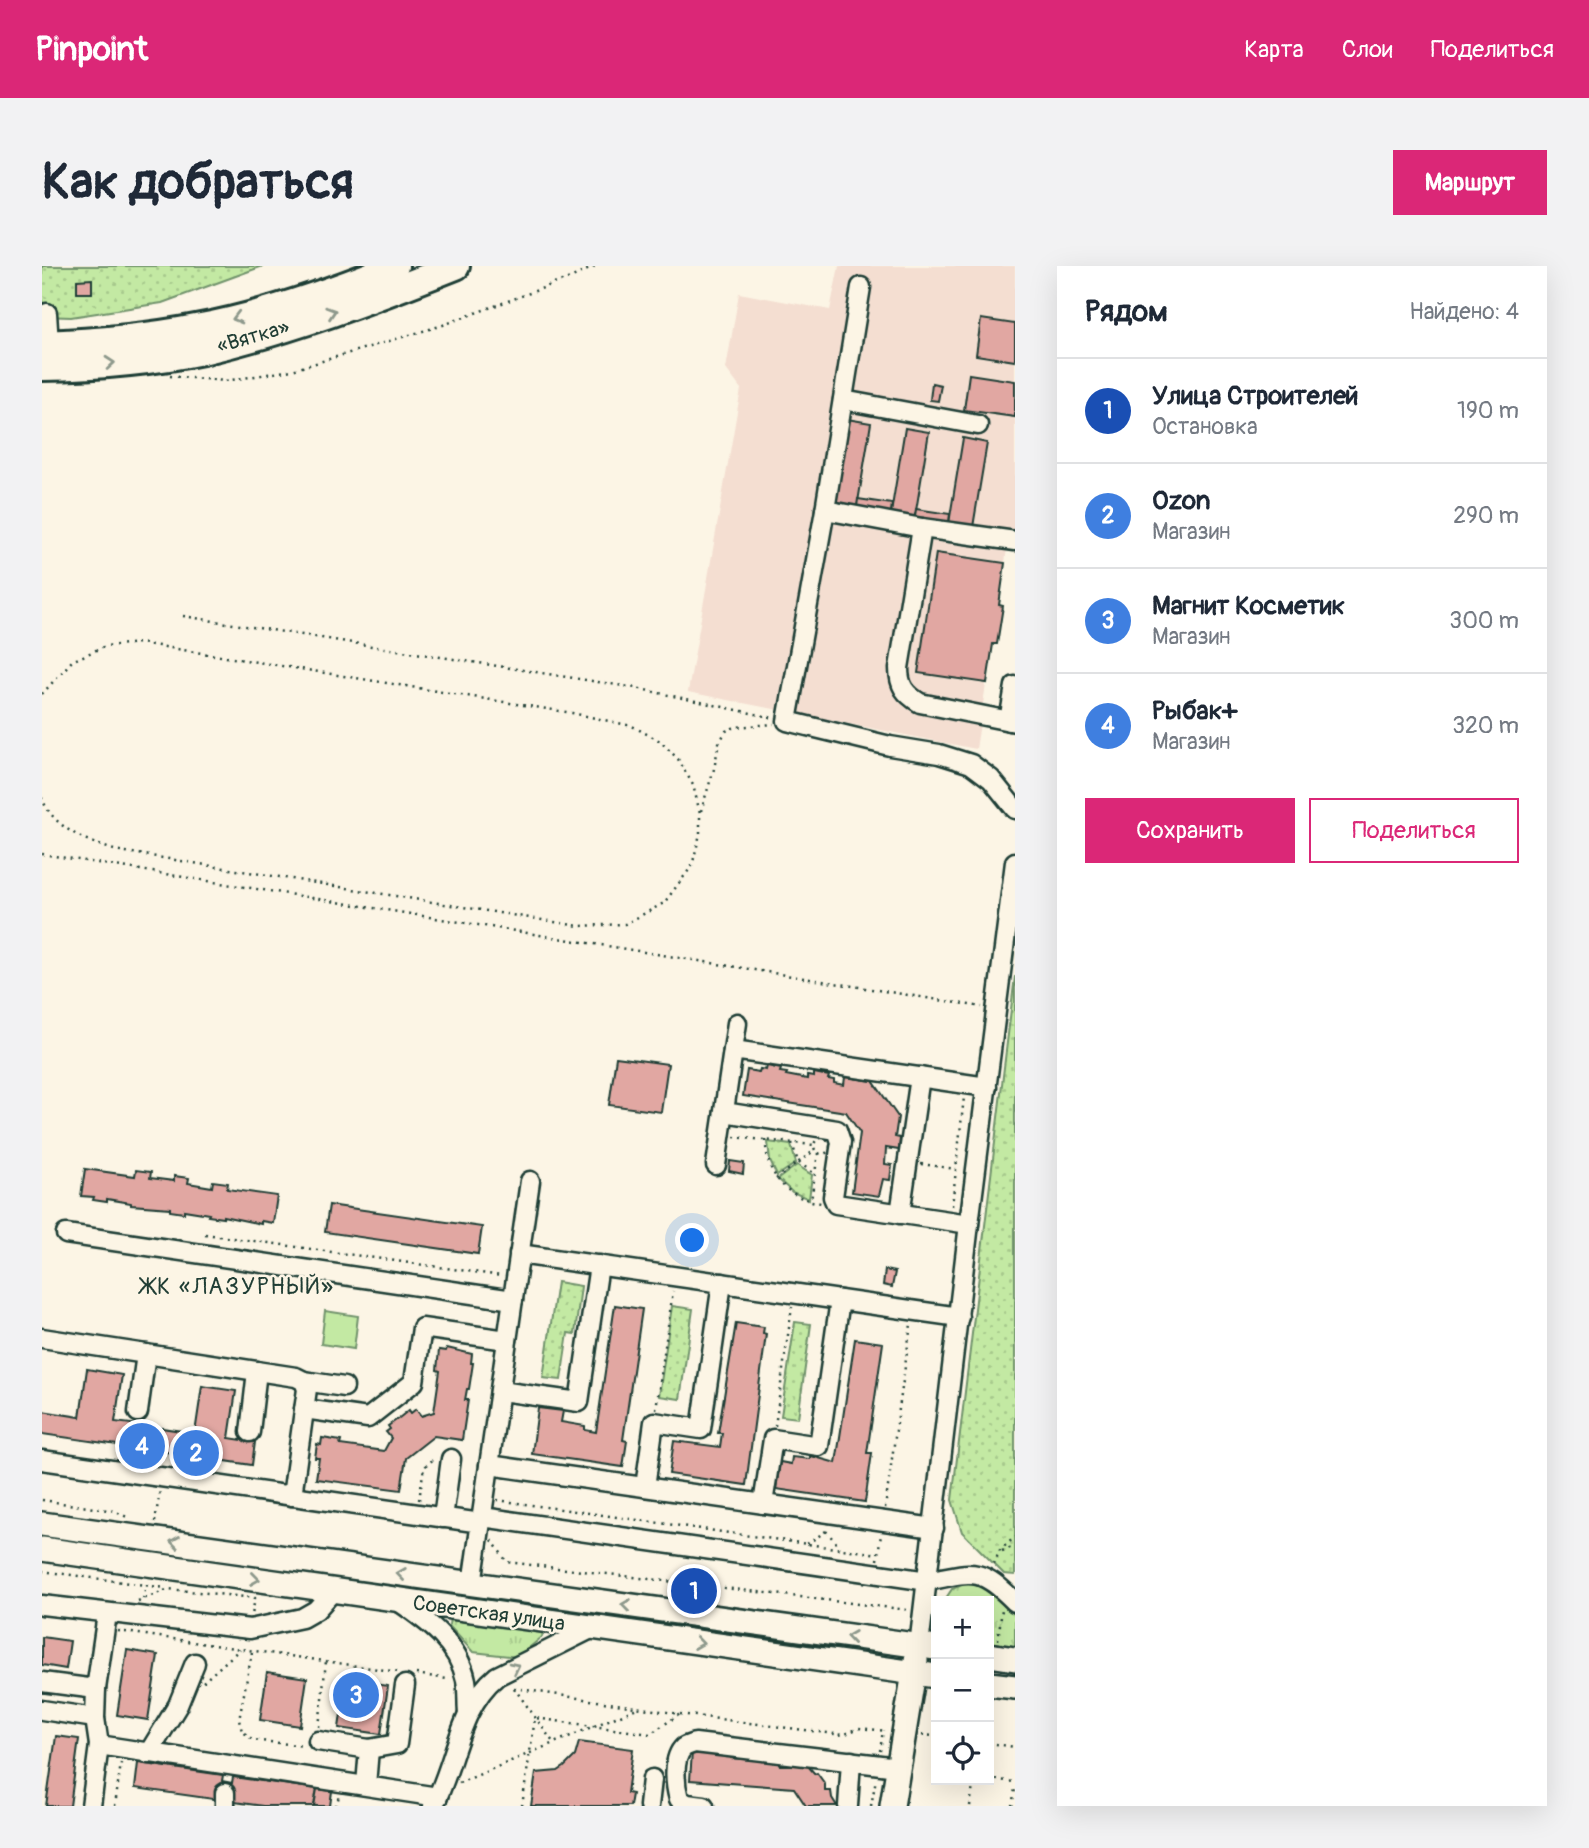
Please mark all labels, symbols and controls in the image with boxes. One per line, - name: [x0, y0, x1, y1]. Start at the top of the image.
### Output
- text: Pinpoint: [35, 29, 148, 70]
- text: Карта: [1244, 35, 1304, 64]
- text: Слои: [1342, 35, 1393, 64]
- text: Поделиться: [1431, 35, 1554, 64]
- button: Маршрут: [1393, 150, 1547, 215]
- text: Как добраться: [42, 152, 354, 213]
- text: Рядом: [1085, 293, 1168, 330]
- text: Найдено: 4: [1409, 297, 1519, 326]
- one-way arrow: [325, 306, 337, 321]
- one-way arrow: [231, 310, 243, 324]
- street label: «Вятка»: [214, 313, 293, 360]
- one-way arrow: [105, 356, 116, 371]
- text: Улица Строителей: [1152, 380, 1359, 412]
- text: 1: [1104, 396, 1113, 425]
- text: 190 m: [1457, 396, 1519, 425]
- text: Остановка: [1152, 412, 1258, 441]
- text: Ozon: [1152, 485, 1210, 517]
- text: 2: [1102, 501, 1114, 530]
- text: 290 m: [1453, 501, 1519, 530]
- text: Магазин: [1152, 517, 1231, 546]
- text: Магнит Косметик: [1152, 590, 1345, 622]
- text: 3: [1102, 606, 1114, 635]
- text: 300 m: [1449, 606, 1519, 635]
- text: Магазин: [1152, 622, 1231, 651]
- text: Рыбак+: [1152, 695, 1237, 727]
- text: 4: [1101, 711, 1115, 740]
- text: 320 m: [1452, 711, 1519, 740]
- text: Магазин: [1152, 727, 1231, 756]
- button: Сохранить: [1085, 798, 1295, 863]
- button: Поделиться: [1309, 798, 1519, 863]
- your location: [675, 1223, 709, 1257]
- district label: ЖК «ЛАЗУРНЫЙ»: [138, 1272, 335, 1301]
- pin: 4: [119, 1420, 165, 1472]
- pin: 2: [173, 1427, 219, 1479]
- one-way arrow: [169, 1535, 181, 1550]
- pin: 1: [671, 1565, 717, 1617]
- one-way arrow: [395, 1566, 406, 1581]
- one-way arrow: [249, 1571, 261, 1586]
- street label: Советская улица: [411, 1589, 567, 1638]
- map controls: [931, 1596, 994, 1785]
- button: +: [931, 1596, 994, 1659]
- one-way arrow: [620, 1598, 632, 1613]
- one-way arrow: [845, 1629, 857, 1644]
- one-way arrow: [693, 1635, 704, 1650]
- button: −: [931, 1659, 994, 1722]
- one-way arrow: [508, 1662, 520, 1676]
- pin: 3: [333, 1669, 379, 1721]
- button: locate: [931, 1722, 994, 1785]

